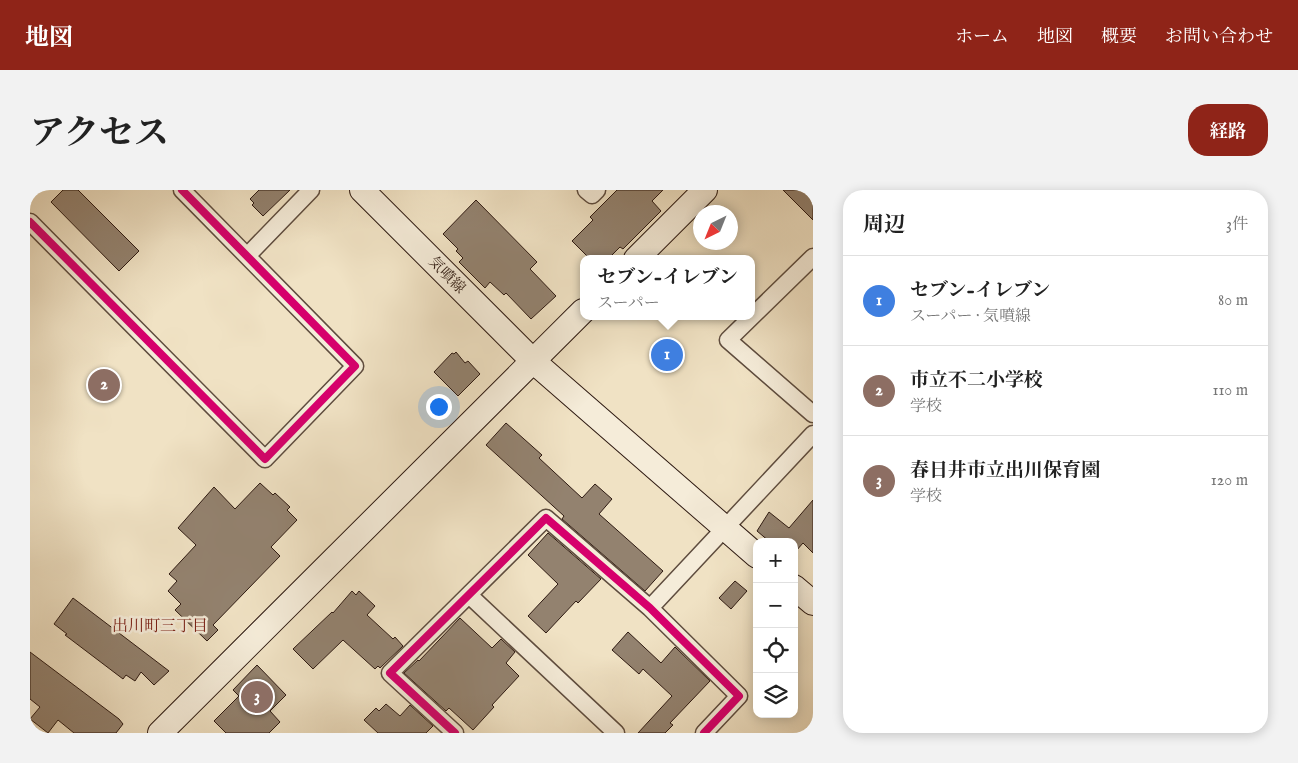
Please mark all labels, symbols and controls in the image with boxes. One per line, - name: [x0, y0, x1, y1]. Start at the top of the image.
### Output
- text: 地図: [25, 23, 73, 54]
- text: ホーム: [955, 26, 1009, 49]
- text: 地図: [1037, 26, 1073, 49]
- text: 概要: [1101, 26, 1137, 49]
- text: お問い合わせ: [1165, 26, 1273, 49]
- button: 経路: [1188, 104, 1268, 156]
- text: アクセス: [30, 112, 169, 157]
- north arrow: [693, 205, 738, 250]
- text: 周辺: [863, 212, 905, 239]
- text: 3件: [1226, 215, 1248, 235]
- street label: 気噴線: [424, 252, 470, 298]
- popup: [580, 255, 755, 320]
- text: セブン-イレブン: [597, 266, 738, 290]
- text: セブン-イレブン: [910, 279, 1050, 303]
- text: 1: [876, 291, 882, 311]
- text: 80 m: [1218, 291, 1248, 311]
- text: スーパー: [597, 294, 660, 314]
- text: スーパー · 気噴線: [910, 307, 1031, 327]
- pin: 1: [651, 336, 683, 374]
- pin: 2: [88, 366, 120, 404]
- text: 市立不二小学校: [910, 369, 1043, 393]
- text: 2: [875, 381, 883, 401]
- text: 110 m: [1212, 381, 1248, 401]
- your location: [426, 394, 452, 420]
- text: 学校: [910, 397, 942, 417]
- text: 春日井市立出川保育園: [910, 459, 1100, 483]
- text: 3: [876, 471, 882, 491]
- text: 120 m: [1211, 471, 1248, 491]
- text: 学校: [910, 487, 942, 507]
- map controls: [753, 538, 798, 718]
- button: +: [753, 538, 798, 583]
- button: −: [753, 583, 798, 628]
- district label: 出川町三丁目: [112, 617, 208, 637]
- button: locate: [753, 628, 798, 673]
- button: layers: [753, 673, 798, 718]
- pin: 3: [241, 678, 273, 716]

